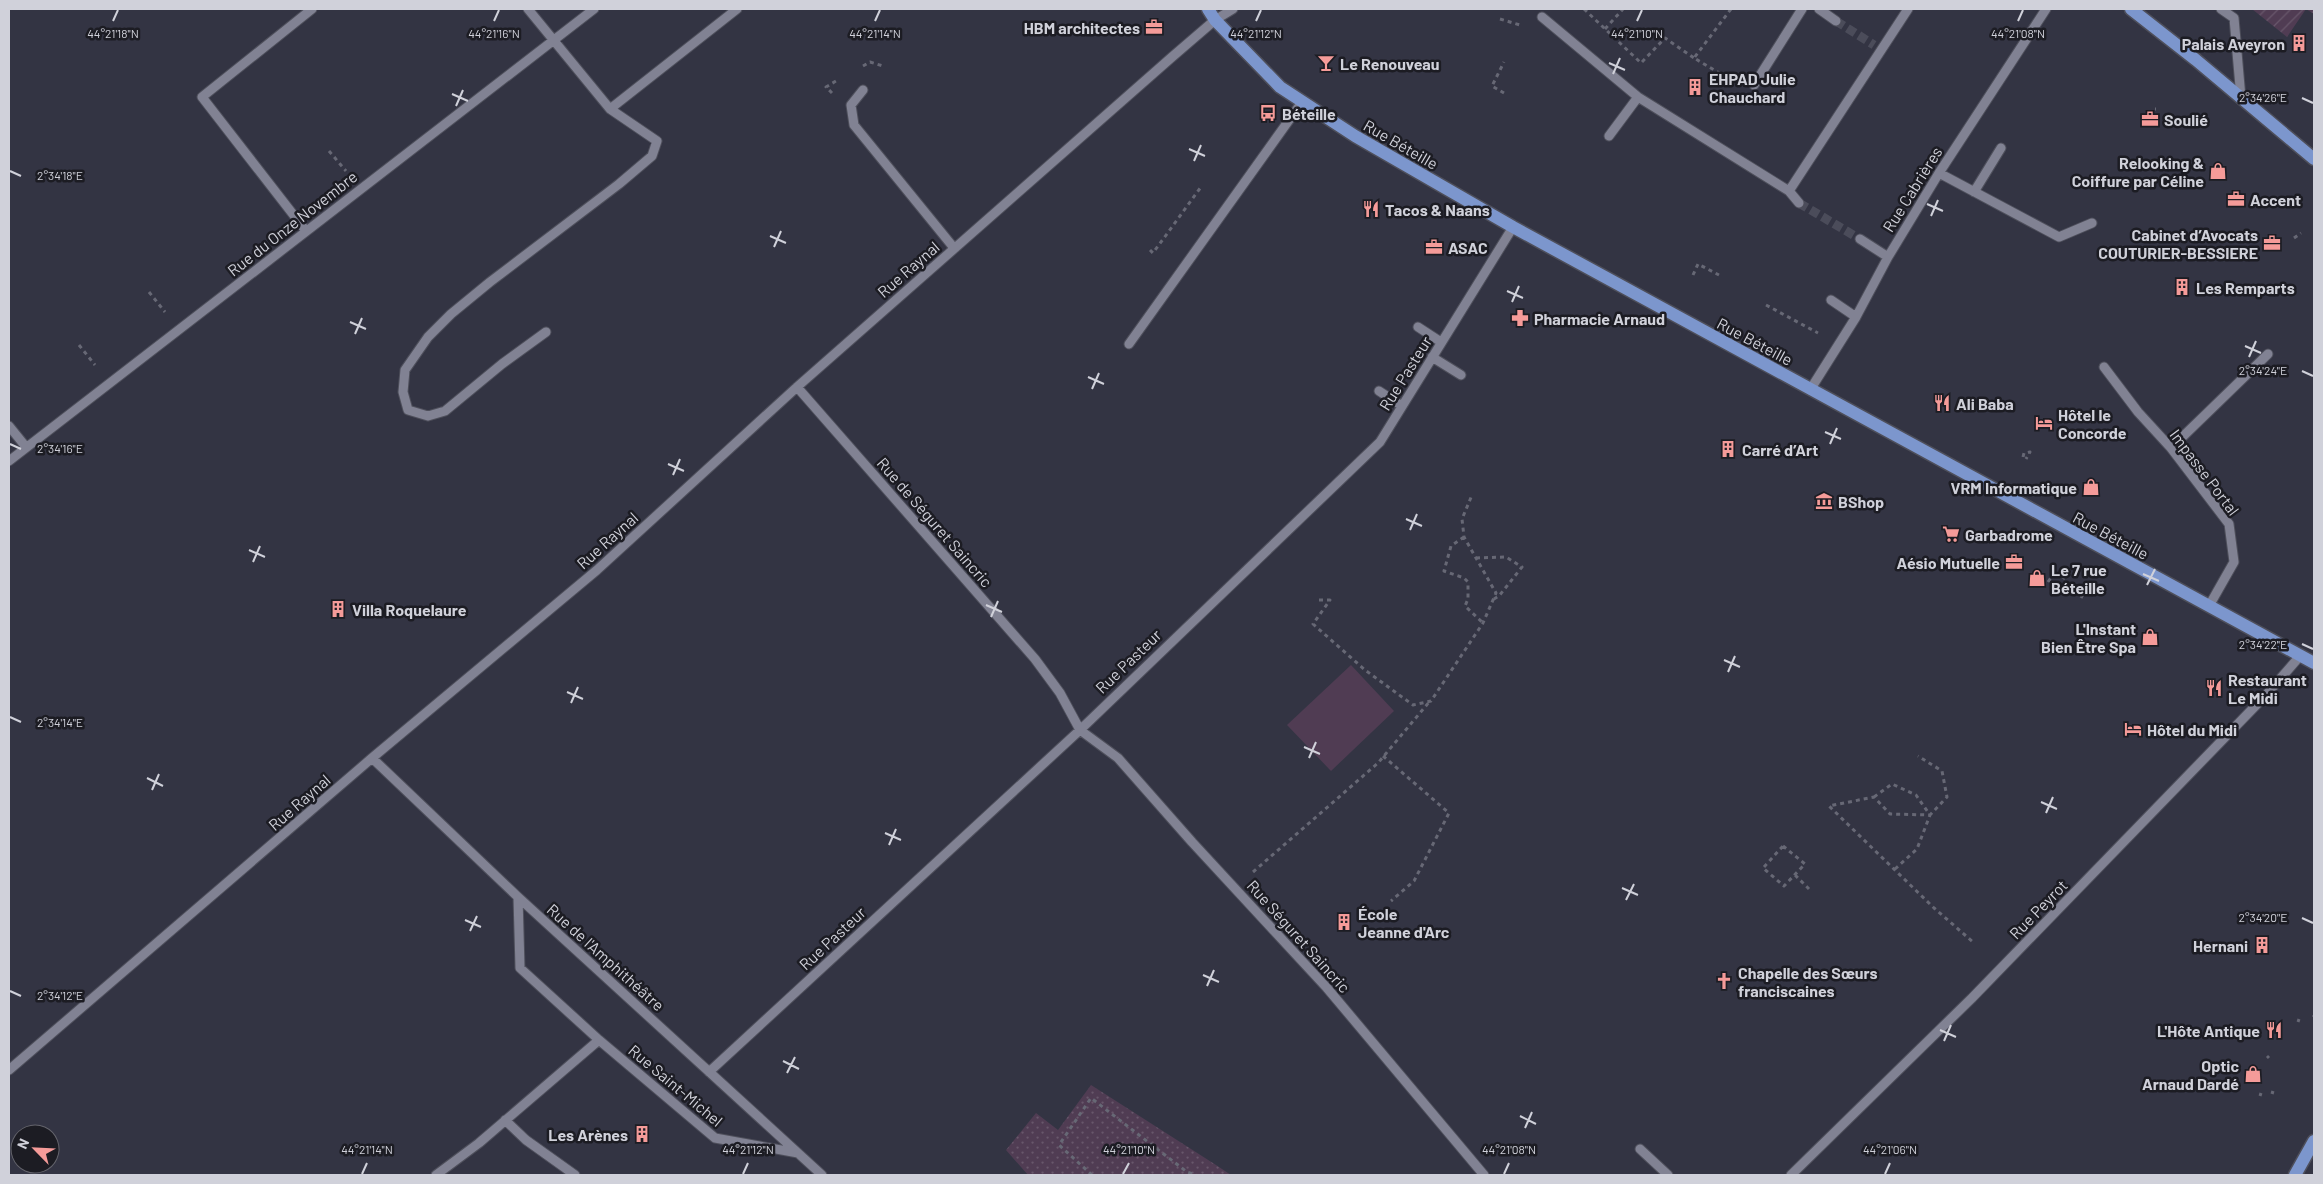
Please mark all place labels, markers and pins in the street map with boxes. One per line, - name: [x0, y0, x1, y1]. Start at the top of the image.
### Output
- office icon: HBM architectes: [1144, 17, 1164, 37]
- place label: HBM architectes: [1024, 18, 1140, 37]
- building icon: Palais Aveyron: [2289, 33, 2309, 53]
- place label: Palais Aveyron: [2182, 34, 2285, 53]
- bar icon: Le Renouveau: [1316, 53, 1336, 73]
- place label: Le Renouveau: [1340, 54, 1440, 73]
- place label: EHPAD Julie Chauchard: [1709, 69, 1796, 106]
- building icon: EHPAD Julie Chauchard: [1685, 77, 1705, 97]
- bus stop icon: Béteille: [1258, 103, 1278, 123]
- place label: Béteille: [1282, 104, 1336, 123]
- office icon: Soulié: [2140, 109, 2160, 129]
- place label: Soulié: [2164, 110, 2208, 129]
- place label: Relooking & Coiffure par Céline: [2072, 153, 2204, 190]
- shop icon: Relooking & Coiffure par Céline: [2208, 161, 2228, 181]
- office icon: Accent: [2226, 189, 2246, 209]
- place label: Accent: [2250, 190, 2301, 209]
- restaurant icon: Tacos & Naans: [1361, 199, 1381, 219]
- place label: Tacos & Naans: [1385, 200, 1490, 219]
- place label: Cabinet d’Avocats COUTURIER-BESSIERE: [2098, 225, 2258, 262]
- office icon: Cabinet d’Avocats COUTURIER-BESSIERE: [2262, 233, 2282, 253]
- office icon: ASAC: [1424, 237, 1444, 257]
- place label: ASAC: [1448, 238, 1488, 257]
- building icon: Les Remparts: [2172, 277, 2192, 297]
- place label: Les Remparts: [2196, 278, 2295, 297]
- pharmacy icon: Pharmacie Arnaud: [1510, 308, 1530, 328]
- place label: Pharmacie Arnaud: [1534, 309, 1665, 328]
- restaurant icon: Ali Baba: [1932, 393, 1952, 413]
- place label: Ali Baba: [1956, 394, 2014, 413]
- place label: Hôtel le Concorde: [2058, 405, 2127, 442]
- hotel icon: Hôtel le Concorde: [2034, 413, 2054, 433]
- building icon: Carré d’Art: [1718, 439, 1738, 459]
- place label: Carré d’Art: [1742, 440, 1818, 459]
- shop icon: VRM Informatique: [2081, 477, 2101, 497]
- place label: VRM Informatique: [1951, 478, 2077, 497]
- museum icon: BShop: [1814, 491, 1834, 511]
- place label: BShop: [1838, 492, 1884, 511]
- supermarket icon: Garbadrome: [1941, 524, 1961, 544]
- place label: Garbadrome: [1965, 525, 2053, 544]
- office icon: Aésio Mutuelle: [2004, 552, 2024, 572]
- place label: Aésio Mutuelle: [1896, 553, 2000, 572]
- place label: Le 7 rue Béteille: [2051, 560, 2107, 597]
- shop icon: Le 7 rue Béteille: [2027, 568, 2047, 588]
- building icon: Villa Roquelaure: [328, 599, 348, 619]
- place label: Villa Roquelaure: [352, 600, 467, 619]
- place label: L'Instant Bien Être Spa: [2041, 619, 2136, 656]
- shop icon: L'Instant Bien Être Spa: [2140, 627, 2160, 647]
- place label: Restaurant Le Midi: [2228, 670, 2307, 707]
- restaurant icon: Restaurant Le Midi: [2204, 678, 2224, 698]
- hotel icon: Hôtel du Midi: [2123, 719, 2143, 739]
- place label: Hôtel du Midi: [2147, 720, 2237, 739]
- place label: École Jeanne d'Arc: [1358, 904, 1450, 941]
- building icon: École Jeanne d'Arc: [1334, 912, 1354, 932]
- building icon: Hernani: [2252, 935, 2272, 955]
- place label: Hernani: [2193, 936, 2248, 955]
- place label: Chapelle des Sœurs franciscaines: [1738, 963, 1878, 1000]
- church icon: Chapelle des Sœurs franciscaines: [1714, 971, 1734, 991]
- restaurant icon: L'Hôte Antique: [2264, 1020, 2284, 1040]
- place label: L'Hôte Antique: [2157, 1021, 2260, 1040]
- place label: Optic Arnaud Dardé: [2142, 1056, 2239, 1093]
- shop icon: Optic Arnaud Dardé: [2243, 1064, 2263, 1084]
- building icon: Les Arènes: [632, 1124, 652, 1144]
- place label: Les Arènes: [548, 1125, 628, 1144]

